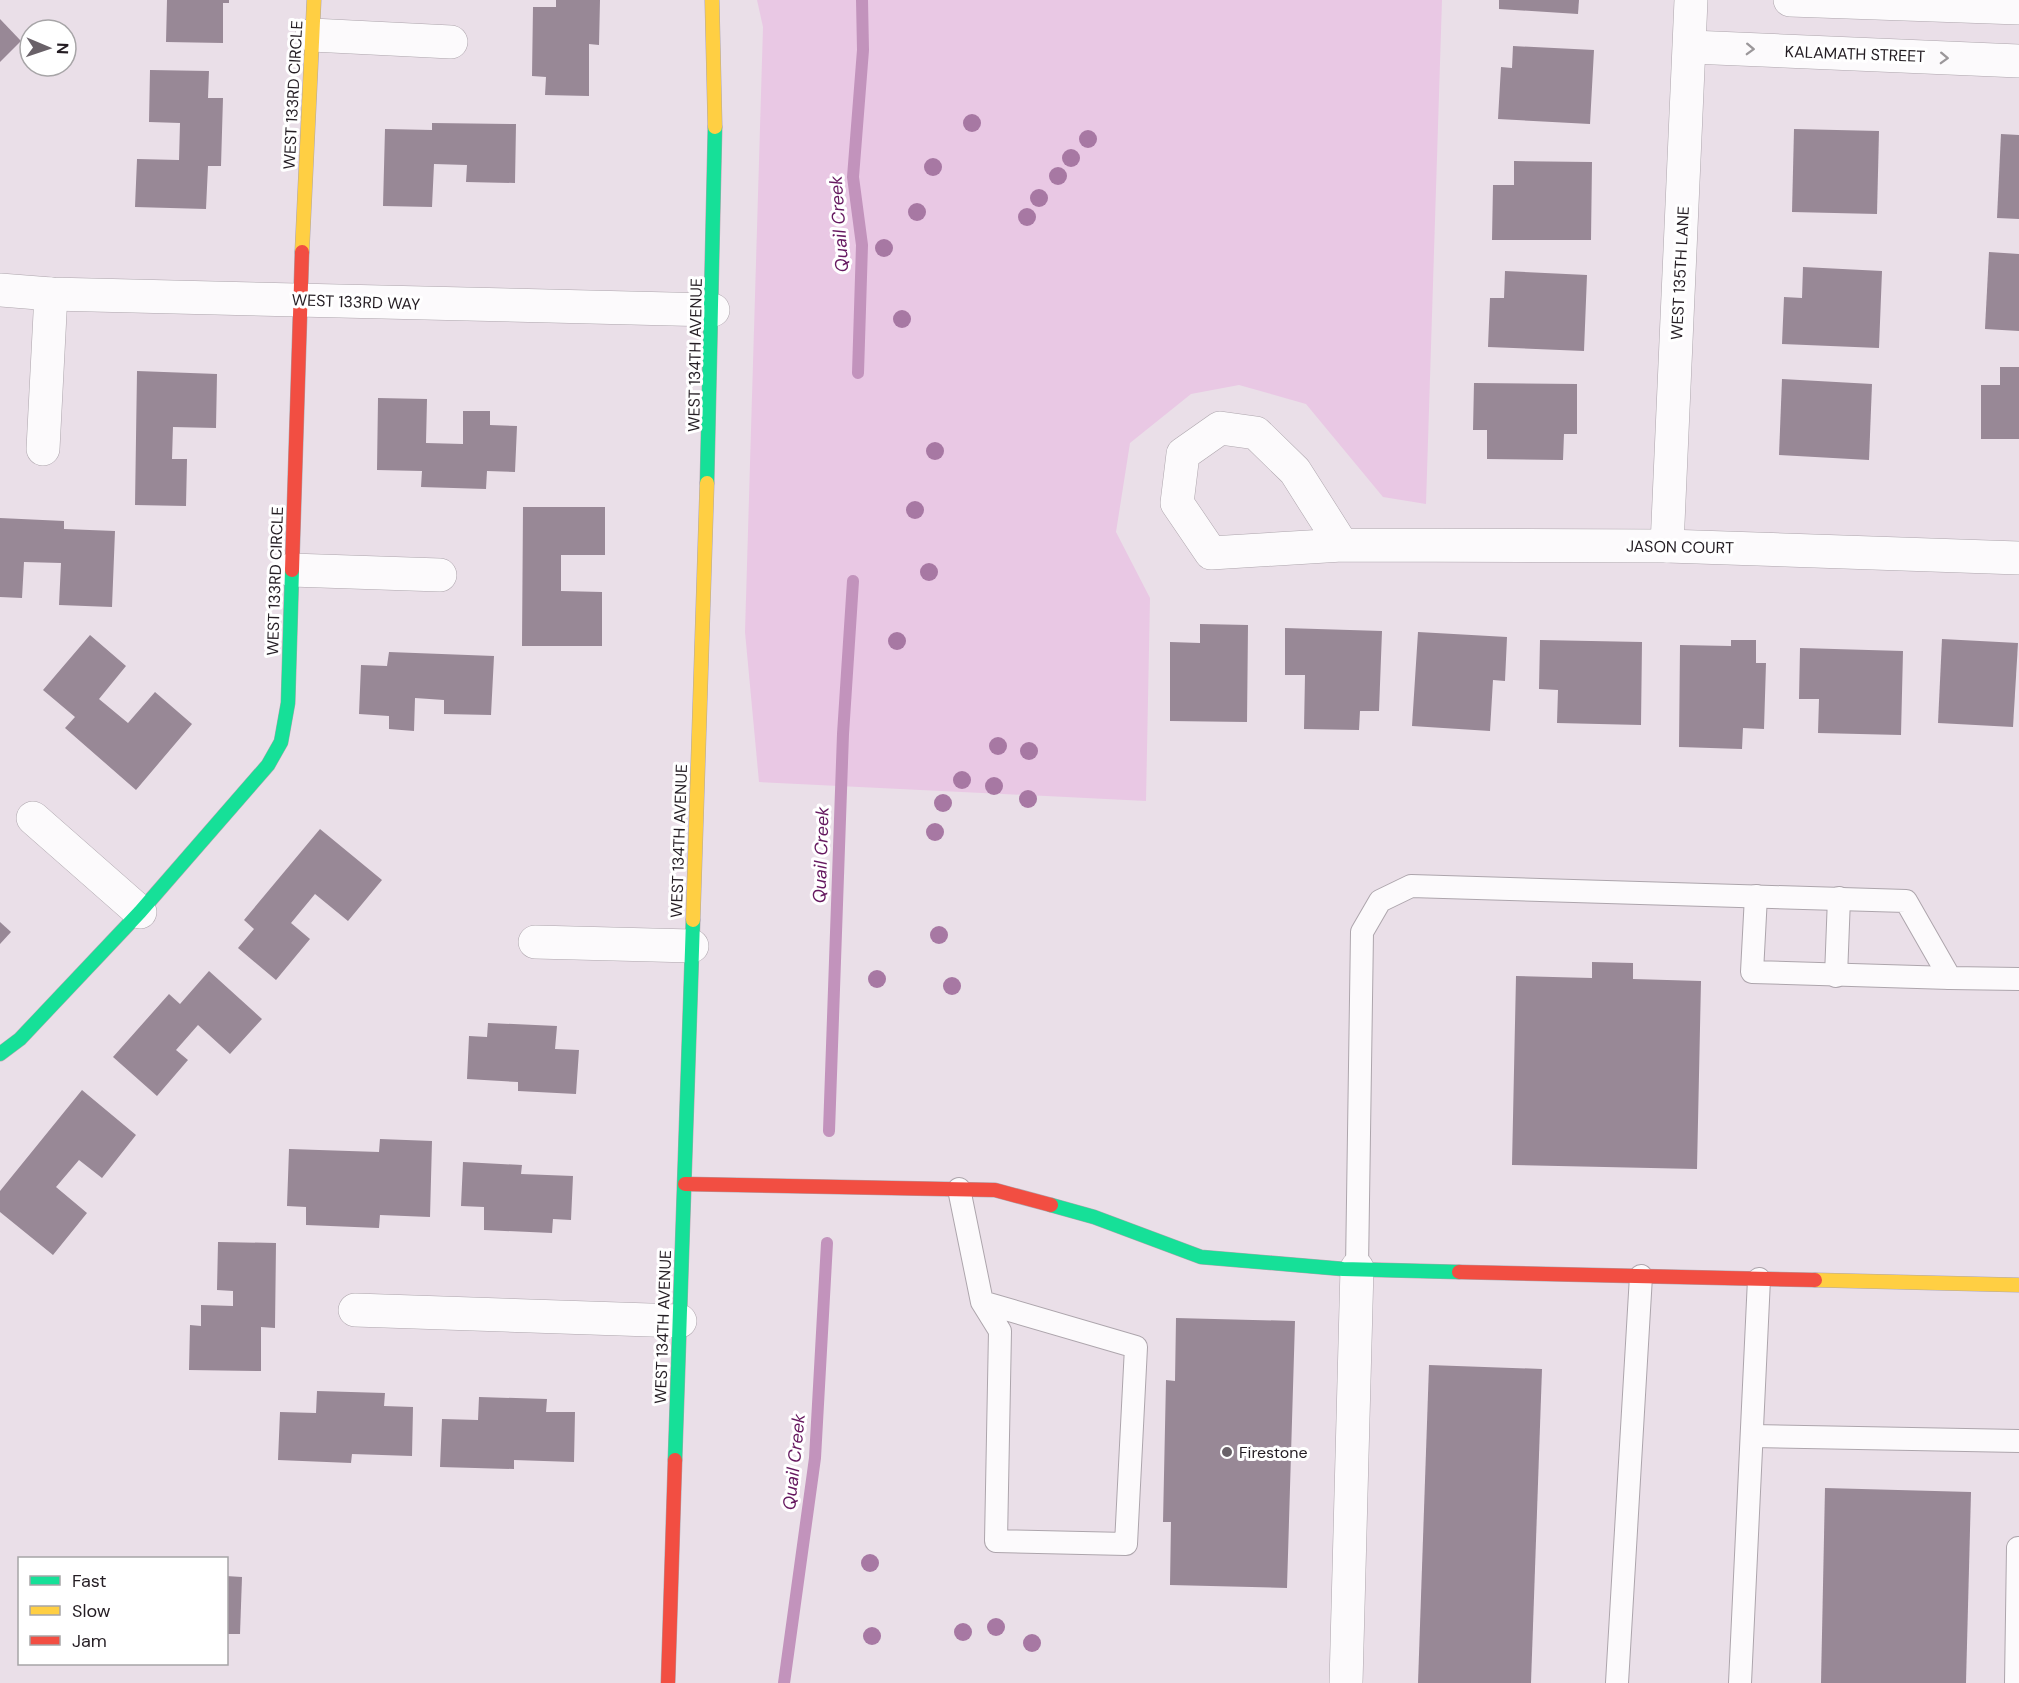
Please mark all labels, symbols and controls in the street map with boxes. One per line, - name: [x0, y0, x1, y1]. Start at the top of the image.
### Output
- north arrow: [18, 18, 78, 78]
- street label: WEST 133RD CIRCLE: [279, 20, 307, 170]
- street label: KALAMATH STREET: [1784, 41, 1926, 67]
- text: N: [52, 42, 73, 55]
- one-way arrow: [1745, 43, 1754, 56]
- one-way arrow: [1940, 51, 1949, 64]
- water label: Quail Creek: [824, 174, 854, 273]
- street label: WEST 135TH LANE: [1666, 206, 1694, 340]
- street label: WEST 134TH AVENUE: [683, 278, 707, 432]
- street label: WEST 133RD WAY: [291, 289, 421, 315]
- street label: WEST 133RD CIRCLE: [262, 506, 288, 656]
- street label: JASON COURT: [1626, 536, 1734, 558]
- street label: WEST 134TH AVENUE: [666, 764, 692, 918]
- water label: Quail Creek: [807, 805, 835, 904]
- street label: WEST 134TH AVENUE: [650, 1250, 676, 1404]
- water label: Quail Creek: [777, 1412, 811, 1511]
- place label: Firestone: [1239, 1442, 1308, 1463]
- marker: Firestone: [1220, 1445, 1234, 1459]
- legend: [18, 1557, 228, 1665]
- text: Fast: [72, 1569, 107, 1593]
- text: Slow: [72, 1599, 111, 1623]
- text: Jam: [72, 1629, 107, 1653]

